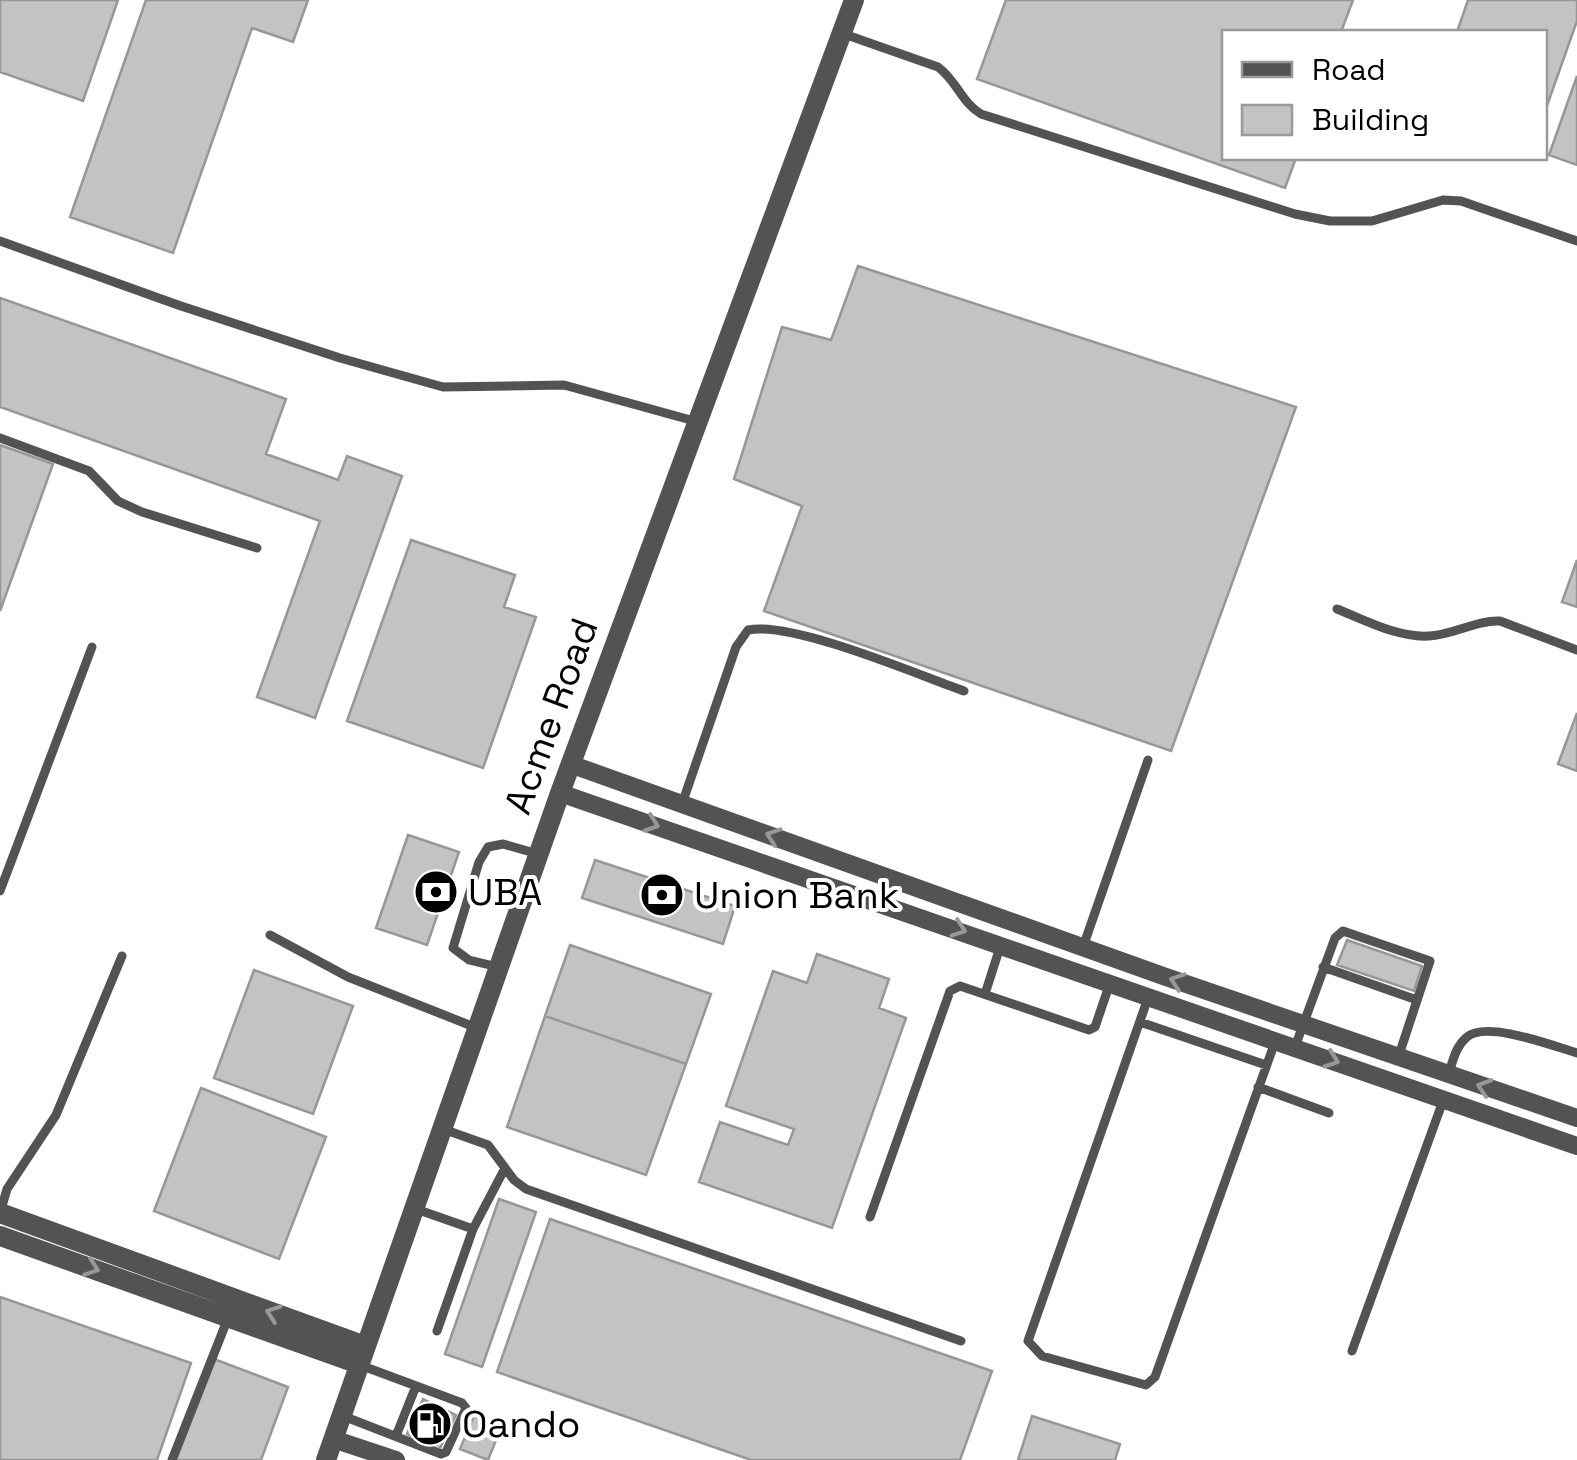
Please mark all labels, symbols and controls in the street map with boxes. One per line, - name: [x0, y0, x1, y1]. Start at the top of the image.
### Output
- legend: [1222, 30, 1547, 160]
- text: Road: [1312, 50, 1386, 89]
- text: Building: [1312, 100, 1429, 139]
- street label: Acme Road: [493, 612, 609, 820]
- one-way arrow: [642, 813, 659, 833]
- one-way arrow: [765, 827, 782, 847]
- place label: UBA: [468, 868, 542, 916]
- bank icon: UBA: [413, 869, 459, 915]
- place label: Union Bank: [694, 871, 899, 919]
- bank icon: Union Bank: [639, 872, 685, 918]
- one-way arrow: [950, 918, 967, 938]
- one-way arrow: [1170, 972, 1187, 992]
- one-way arrow: [1322, 1049, 1340, 1069]
- one-way arrow: [1477, 1079, 1494, 1099]
- one-way arrow: [83, 1256, 100, 1276]
- one-way arrow: [266, 1304, 283, 1325]
- place label: Oando: [462, 1400, 581, 1448]
- fuel station icon: Oando: [407, 1401, 453, 1447]

